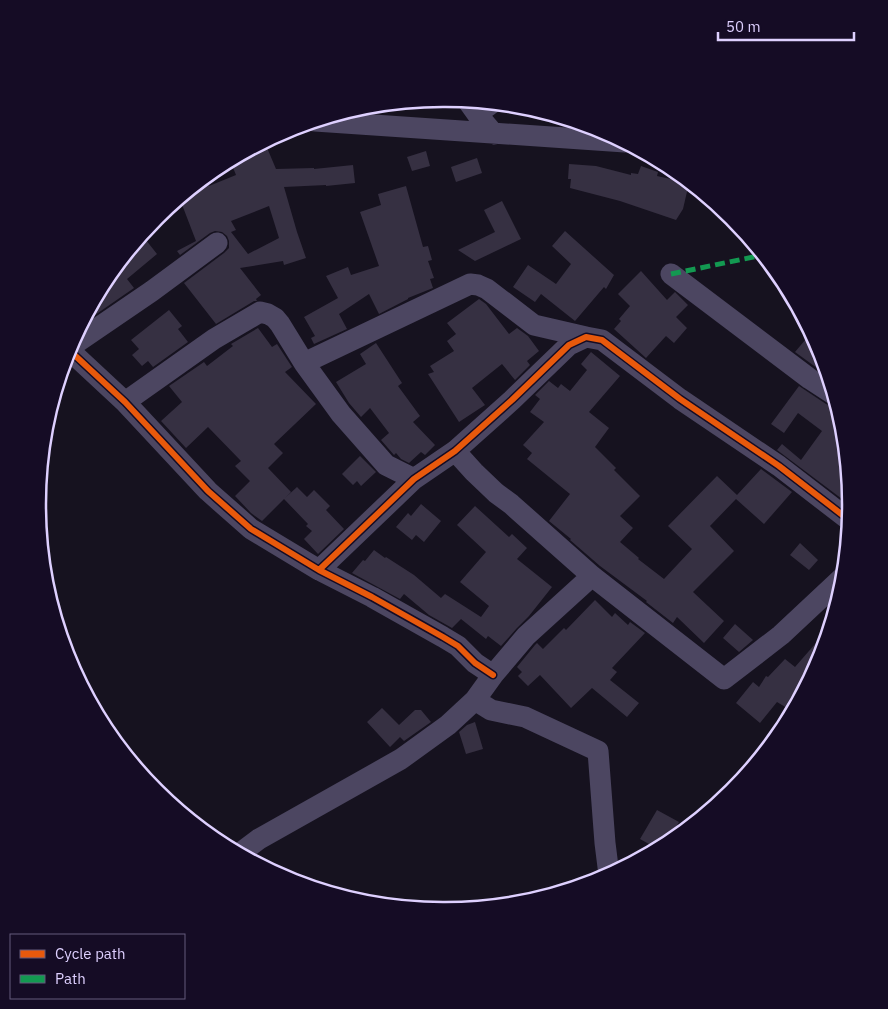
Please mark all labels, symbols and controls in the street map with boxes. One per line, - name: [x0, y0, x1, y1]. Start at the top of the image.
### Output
- scale bar: [718, 10, 854, 42]
- text: 50 m: [726, 17, 761, 36]
- legend: [10, 934, 185, 999]
- text: Cycle path: [55, 944, 126, 963]
- text: Path: [55, 969, 86, 988]

